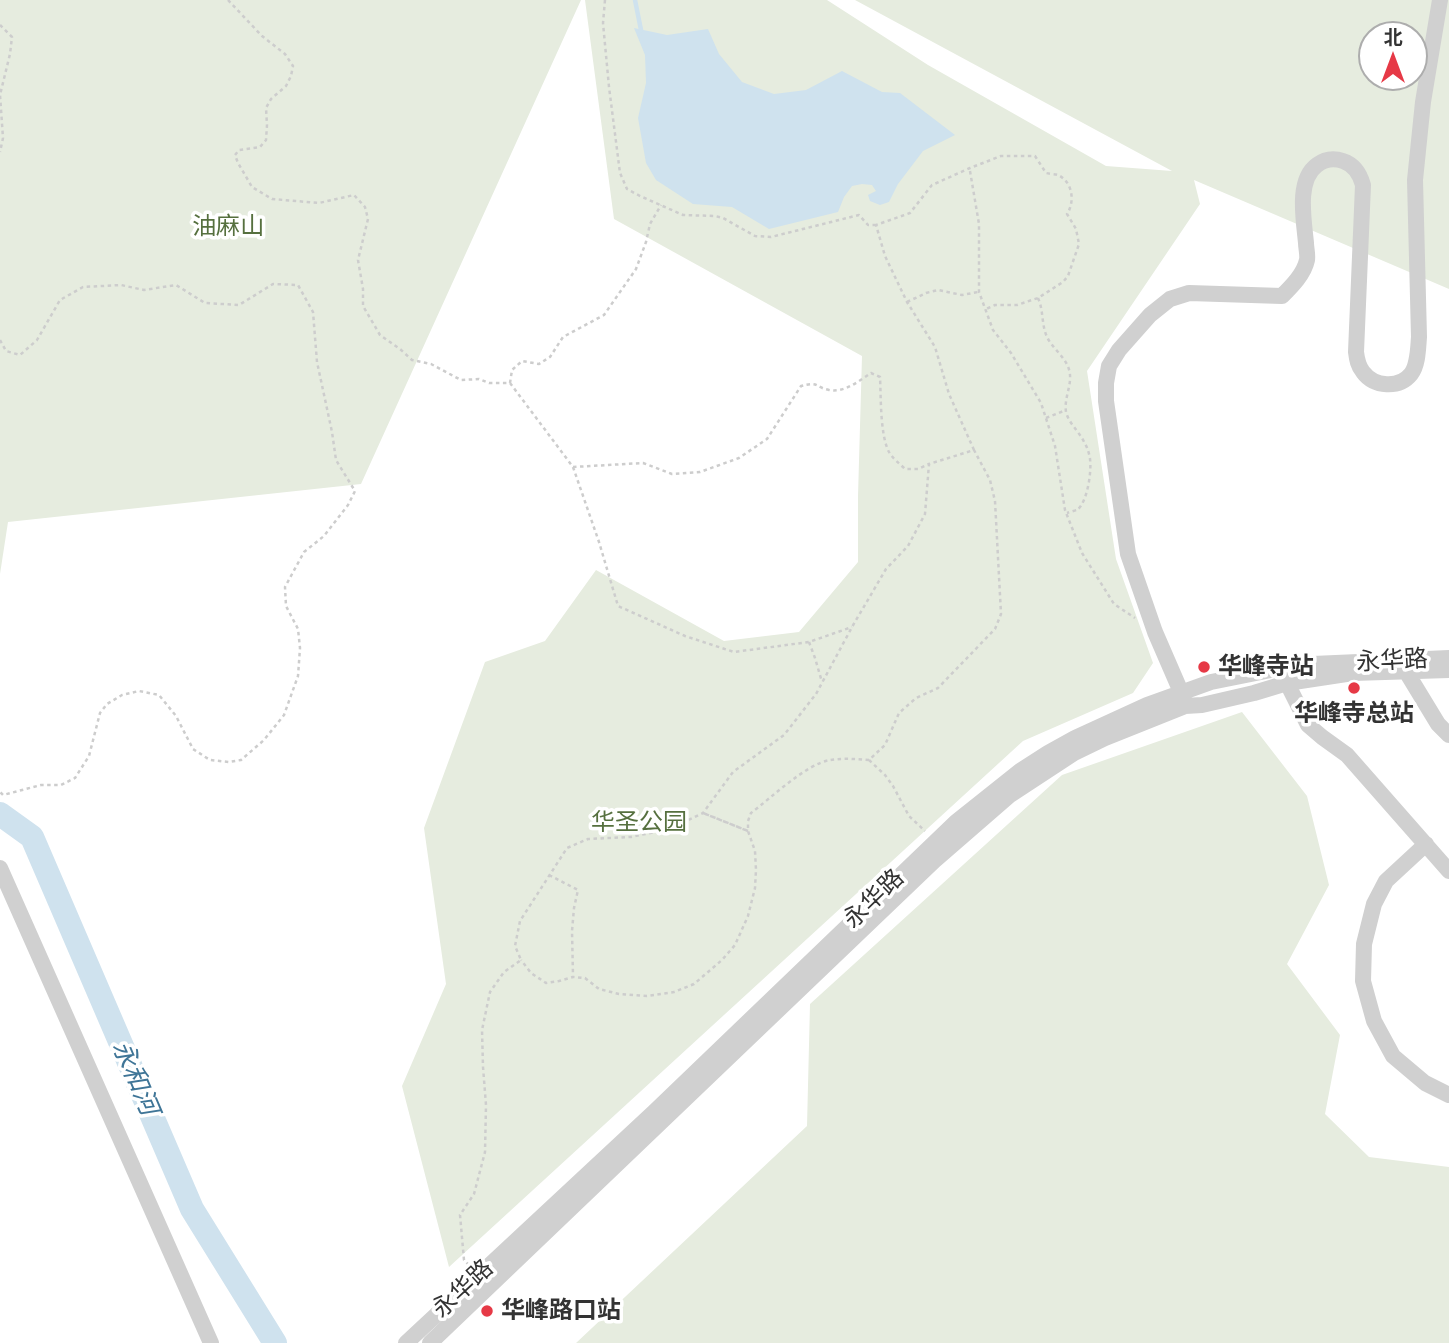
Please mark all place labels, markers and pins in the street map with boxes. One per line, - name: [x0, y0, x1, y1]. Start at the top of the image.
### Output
- place label: 华峰寺站: [1218, 653, 1314, 681]
- marker: 华峰寺站: [1196, 659, 1212, 675]
- marker: 华峰寺总站: [1346, 680, 1362, 696]
- place label: 华峰寺总站: [1294, 700, 1414, 728]
- place label: 华峰路口站: [501, 1297, 621, 1325]
- marker: 华峰路口站: [479, 1303, 495, 1319]

